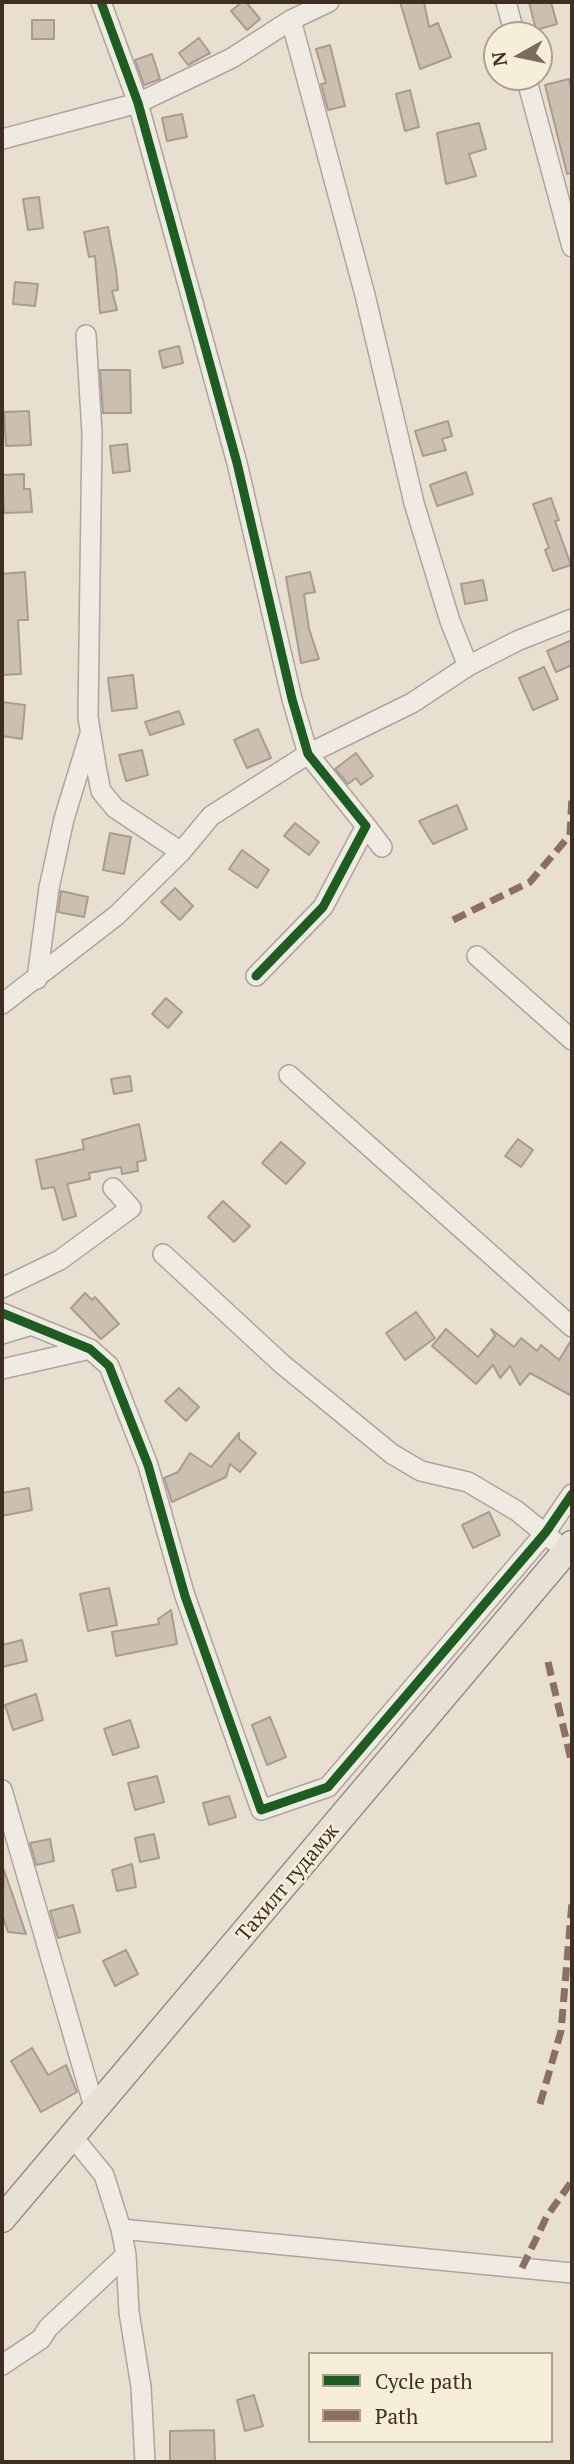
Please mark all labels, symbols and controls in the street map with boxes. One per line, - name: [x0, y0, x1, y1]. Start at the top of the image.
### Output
- north arrow: [483, 21, 553, 91]
- text: N: [485, 50, 512, 68]
- street label: Тахилт гудамж: [231, 1819, 345, 1947]
- legend: [308, 2352, 553, 2443]
- text: Cycle path: [375, 2367, 473, 2395]
- text: Path: [375, 2402, 418, 2430]

